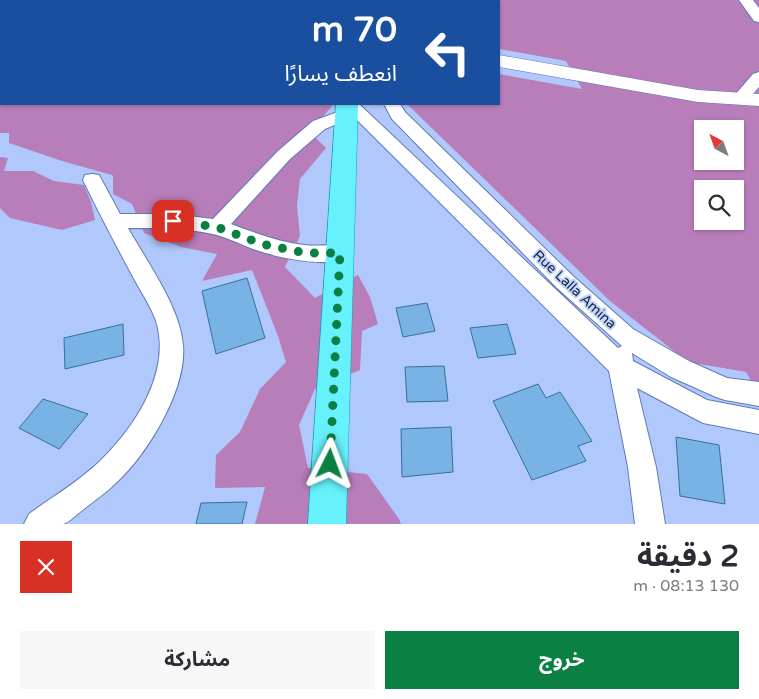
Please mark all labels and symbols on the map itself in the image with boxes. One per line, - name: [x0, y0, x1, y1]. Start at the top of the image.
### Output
- north arrow: [694, 120, 744, 170]
- pin: [152, 200, 194, 242]
- street label: Rue Lalla Amina: [530, 246, 620, 332]
- position arrow: [303, 437, 355, 489]

